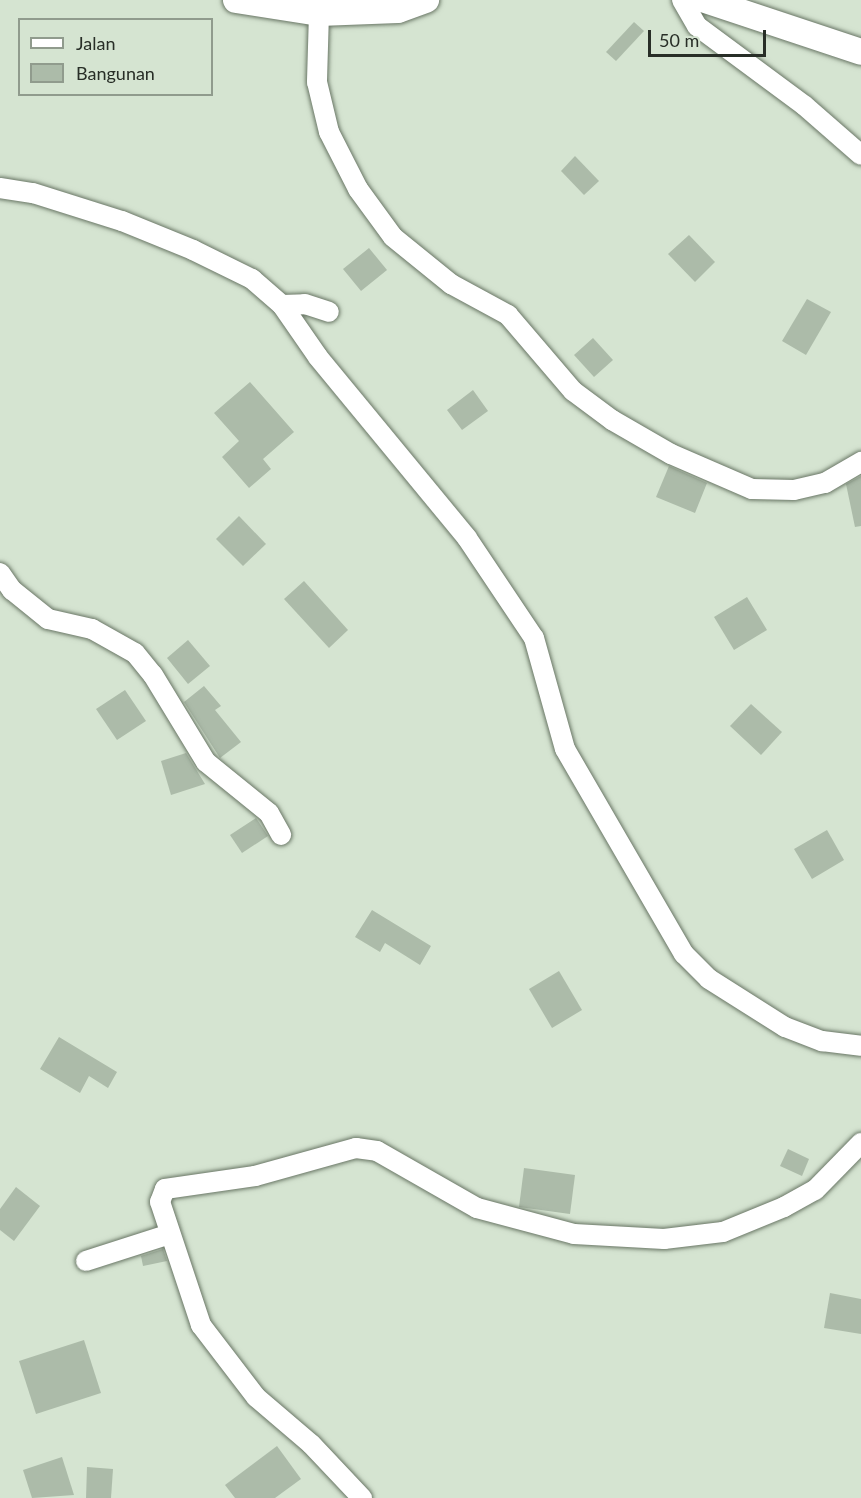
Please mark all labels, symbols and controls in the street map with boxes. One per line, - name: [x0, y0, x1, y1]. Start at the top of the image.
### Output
- legend: [18, 18, 213, 96]
- scale bar: [651, 18, 770, 56]
- text: 50 m: [659, 29, 699, 51]
- text: Jalan: [76, 32, 115, 54]
- text: Bangunan: [76, 62, 155, 84]

